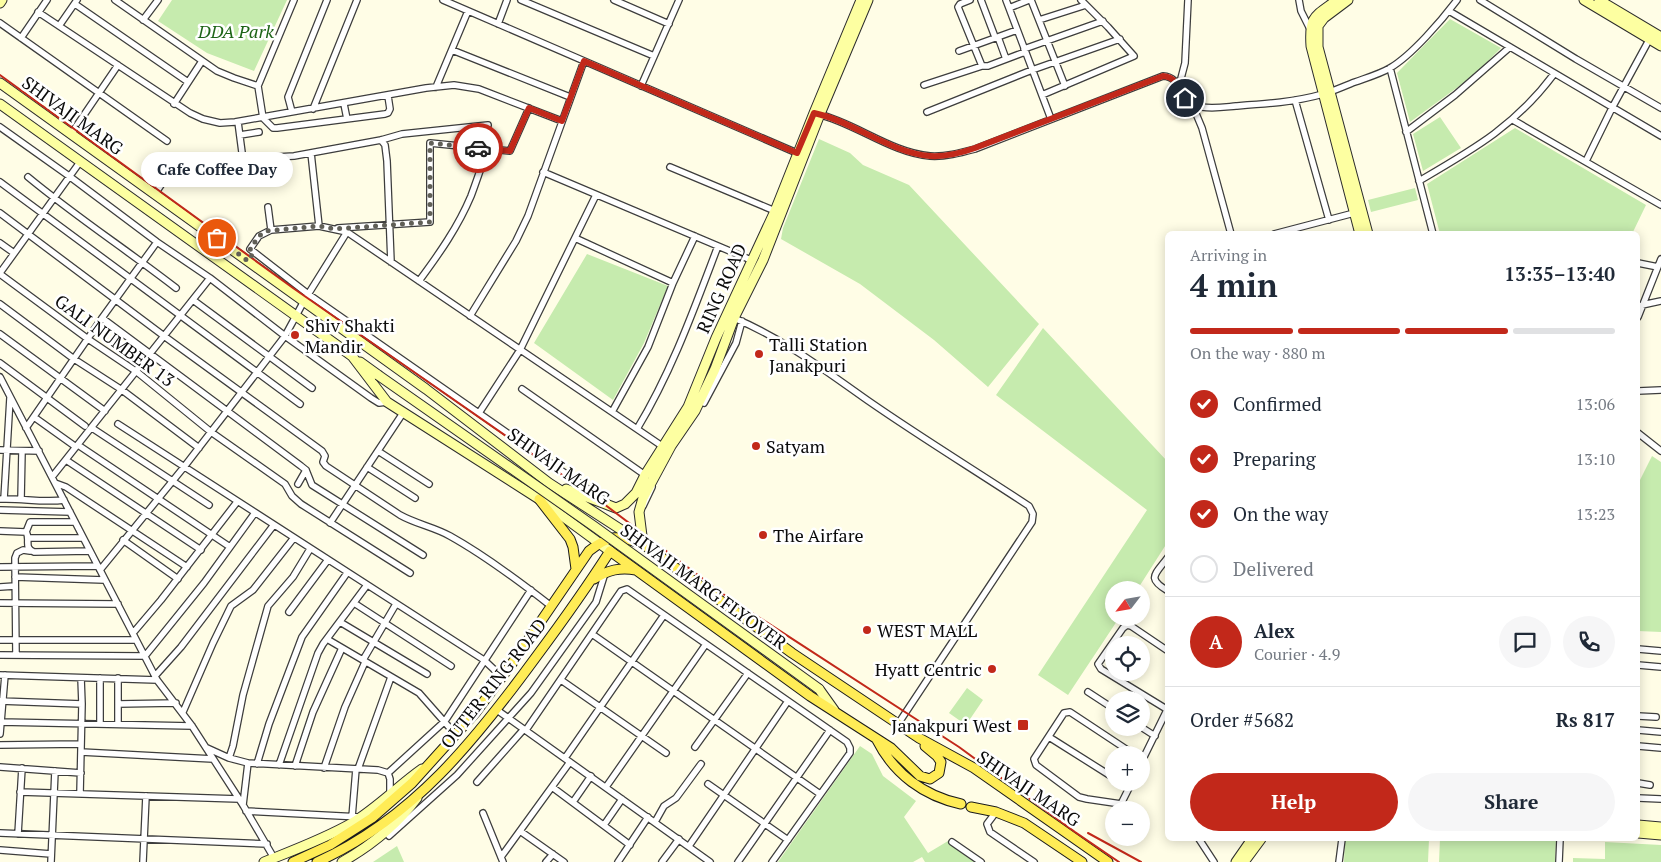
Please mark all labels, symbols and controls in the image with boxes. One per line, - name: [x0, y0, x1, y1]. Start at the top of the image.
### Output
- park label: DDA Park: [197, 19, 274, 43]
- street label: SHIVAJI MARG: [17, 70, 129, 160]
- pin: [1164, 77, 1206, 119]
- icon: home: [1171, 84, 1199, 112]
- courier: [453, 123, 503, 173]
- icon: car: [464, 134, 492, 162]
- callout: Cafe Coffee Day: [141, 153, 293, 188]
- text: Cafe Coffee Day: [157, 158, 277, 180]
- pin: [196, 217, 238, 259]
- icon: bag: [203, 224, 231, 252]
- street label: RING ROAD: [691, 239, 751, 337]
- text: Arriving in: [1190, 244, 1267, 266]
- text: 13:35–13:40: [1504, 261, 1615, 286]
- text: 4 min: [1190, 264, 1278, 306]
- street label: GALI NUMBER 13: [50, 288, 180, 392]
- place label: Shiv Shakti Mandir: [305, 313, 395, 358]
- marker: Shiv Shakti Mandir: [289, 329, 301, 341]
- place label: Talli Station Janakpuri: [769, 332, 868, 377]
- text: On the way · 880 m: [1190, 342, 1325, 364]
- marker: Talli Station Janakpuri: [753, 348, 765, 360]
- icon: check: [1190, 390, 1218, 418]
- text: Confirmed: [1233, 391, 1322, 416]
- text: 13:06: [1576, 393, 1615, 415]
- street label: SHIVAJI MARG: [503, 422, 615, 511]
- place label: Satyam: [766, 434, 826, 458]
- marker: Satyam: [750, 440, 762, 452]
- icon: check: [1190, 445, 1218, 473]
- text: Preparing: [1233, 446, 1316, 471]
- text: 13:10: [1576, 448, 1615, 470]
- icon: check: [1190, 500, 1218, 528]
- text: On the way: [1233, 501, 1328, 526]
- text: 13:23: [1576, 503, 1615, 525]
- street label: SHIVAJI MARG FLYOVER: [616, 518, 792, 655]
- place label: The Airfare: [773, 523, 864, 547]
- marker: The Airfare: [757, 529, 769, 541]
- text: Delivered: [1233, 556, 1314, 581]
- north arrow: [1105, 581, 1150, 626]
- map controls: [1105, 581, 1150, 846]
- street label: OUTER RING ROAD: [435, 613, 551, 753]
- button: chat: [1499, 616, 1551, 668]
- button: phone: [1563, 616, 1615, 668]
- place label: WEST MALL: [877, 618, 977, 642]
- text: Alex: [1254, 618, 1295, 643]
- marker: WEST MALL: [861, 624, 873, 636]
- text: A: [1209, 629, 1223, 654]
- button: locate: [1105, 636, 1150, 681]
- text: Courier · 4.9: [1254, 643, 1340, 665]
- place label: Hyatt Centric: [875, 657, 982, 681]
- marker: Hyatt Centric: [986, 663, 998, 675]
- button: layers: [1105, 691, 1150, 736]
- text: Order #5682: [1190, 707, 1294, 732]
- text: Rs 817: [1556, 707, 1615, 732]
- place label: Janakpuri West: [891, 713, 1012, 737]
- marker: Janakpuri West: [1016, 718, 1030, 732]
- street label: SHIVAJI MARG: [973, 745, 1086, 832]
- button: +: [1105, 746, 1150, 791]
- button: Help: [1190, 773, 1398, 831]
- button: Share: [1408, 773, 1615, 831]
- button: −: [1105, 801, 1150, 846]

